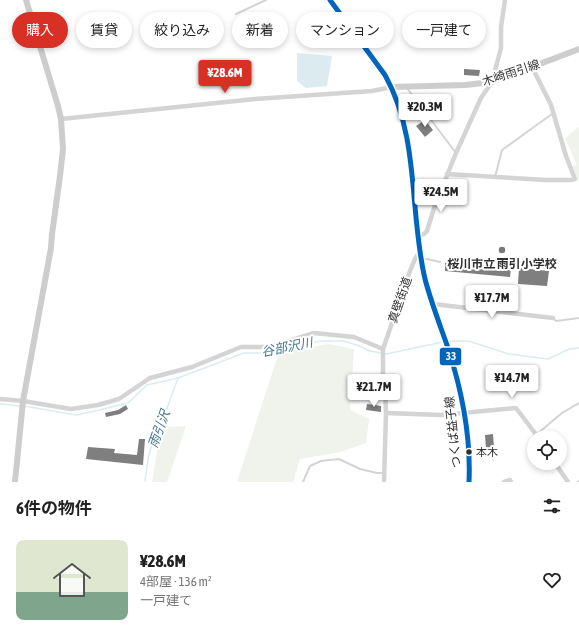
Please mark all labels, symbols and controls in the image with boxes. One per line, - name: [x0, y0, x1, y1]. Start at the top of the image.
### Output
- chip: 購入: [12, 12, 68, 48]
- chip: 賃貸: [76, 12, 132, 48]
- chip: 絞り込み: [140, 12, 224, 48]
- chip: 新着: [232, 12, 288, 48]
- chip: マンション: [296, 12, 394, 48]
- chip: 一戸建て: [402, 12, 486, 48]
- street label: 木崎雨引線: [480, 57, 542, 89]
- pin: ¥28.6M: [192, 60, 258, 94]
- text: ¥28.6M: [207, 65, 243, 80]
- pin: ¥20.3M: [392, 94, 458, 128]
- text: ¥20.3M: [407, 99, 443, 114]
- pin: ¥24.5M: [408, 179, 474, 213]
- text: ¥24.5M: [423, 184, 459, 199]
- marker: 桜川市立 雨引小学校: [497, 245, 507, 255]
- place label: 桜川市立 雨引小学校: [447, 257, 557, 271]
- street label: 真壁街道: [386, 275, 414, 325]
- pin: ¥17.7M: [459, 285, 525, 319]
- text: ¥17.7M: [474, 290, 510, 305]
- water label: 谷部沢川: [260, 334, 316, 359]
- line badge: 33: [439, 347, 462, 366]
- text: 33: [446, 350, 456, 362]
- pin: ¥14.7M: [479, 365, 545, 399]
- text: ¥14.7M: [494, 370, 530, 385]
- pin: ¥21.7M: [341, 374, 407, 408]
- text: ¥21.7M: [356, 379, 392, 394]
- street label: つくば益子線: [442, 395, 464, 469]
- water label: 雨引沢: [145, 406, 173, 450]
- map controls: [527, 430, 567, 470]
- button: locate: [527, 430, 567, 470]
- place label: 本木: [476, 446, 498, 458]
- marker: 本木: [464, 447, 474, 457]
- icon: filters: [541, 495, 563, 517]
- text: 6件の物件: [16, 498, 92, 518]
- text: ¥28.6M: [140, 551, 186, 571]
- icon: home: [48, 556, 96, 604]
- icon: heart: [541, 569, 563, 591]
- text: 4部屋 · 136 m²: [140, 574, 212, 589]
- text: 一戸建て: [140, 593, 192, 608]

